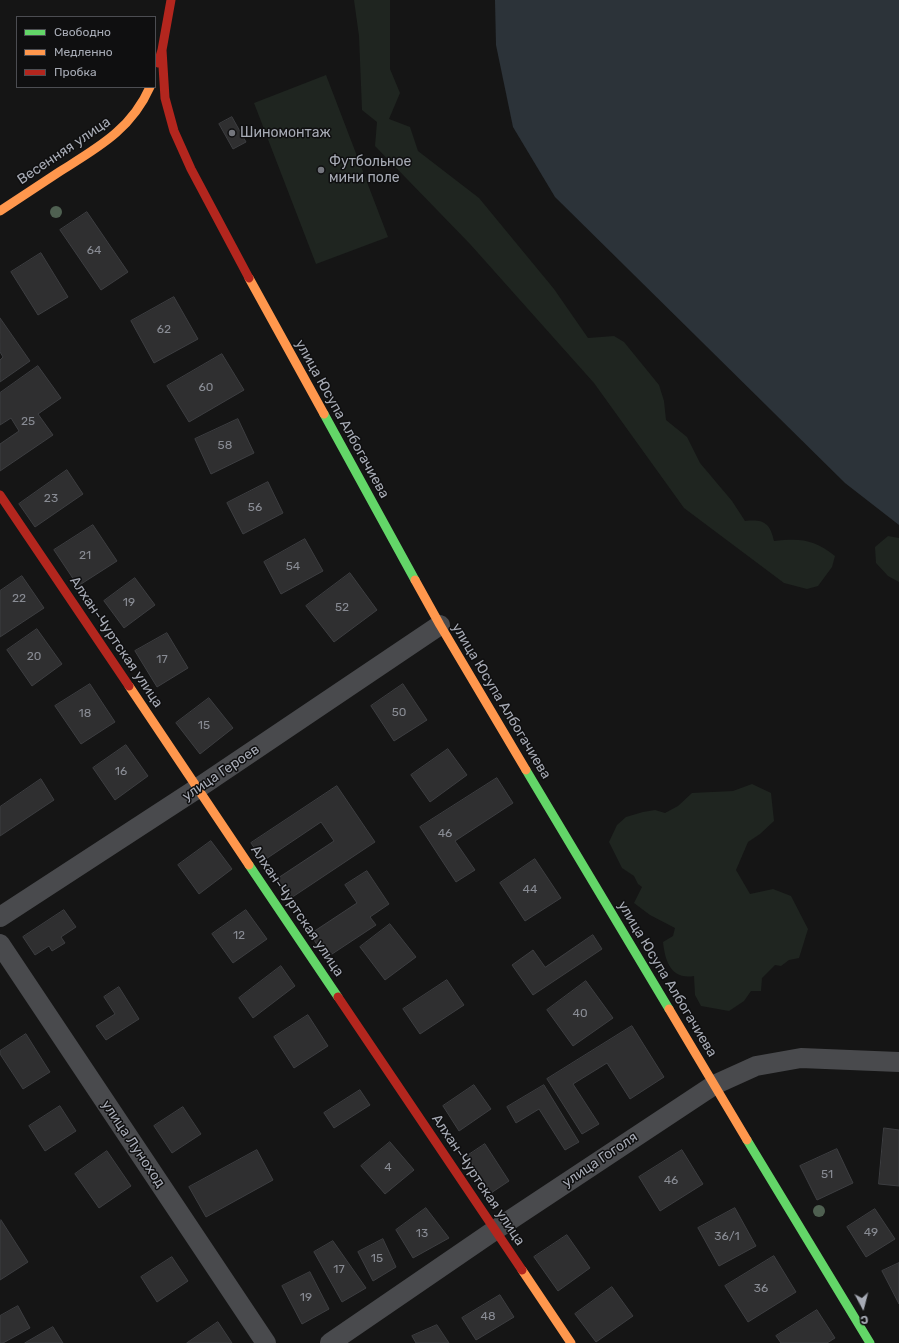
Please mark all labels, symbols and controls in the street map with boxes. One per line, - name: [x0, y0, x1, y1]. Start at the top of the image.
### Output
- legend: [16, 16, 156, 88]
- text: Свободно: [54, 25, 111, 39]
- text: Медленно: [54, 45, 113, 59]
- text: Пробка: [54, 65, 97, 79]
- street label: Весенняя улица: [14, 114, 114, 188]
- place label: Шиномонтаж: [240, 125, 331, 141]
- marker: Шиномонтаж: [227, 128, 237, 138]
- place label: Футбольное мини поле: [329, 154, 411, 186]
- marker: Футбольное мини поле: [316, 165, 326, 175]
- house number: 64: [87, 244, 101, 258]
- house number: 62: [157, 323, 171, 337]
- street label: улица Юсупа Албогачиева: [291, 337, 393, 501]
- house number: 60: [199, 381, 213, 395]
- house number: 25: [21, 415, 35, 429]
- house number: 58: [218, 439, 232, 453]
- house number: 23: [44, 492, 58, 506]
- house number: 56: [248, 501, 262, 515]
- house number: 21: [79, 549, 91, 563]
- house number: 54: [286, 560, 300, 574]
- street label: Алхан-Чуртская улица: [66, 573, 166, 711]
- house number: 22: [12, 592, 26, 606]
- house number: 19: [123, 596, 135, 610]
- house number: 52: [335, 601, 349, 615]
- street label: улица Юсупа Албогачиева: [448, 620, 554, 782]
- house number: 20: [27, 650, 41, 664]
- house number: 17: [156, 653, 168, 667]
- house number: 50: [392, 706, 406, 720]
- house number: 18: [79, 707, 91, 721]
- house number: 15: [198, 719, 210, 733]
- street label: улица Героев: [179, 741, 263, 805]
- house number: 16: [115, 765, 127, 779]
- house number: 46: [438, 827, 452, 841]
- street label: Алхан-Чуртская улица: [247, 842, 347, 980]
- house number: 44: [523, 883, 537, 897]
- street label: улица Юсупа Албогачиева: [614, 898, 720, 1060]
- house number: 12: [233, 929, 245, 943]
- house number: 40: [572, 1007, 588, 1021]
- street label: улица Луноход: [98, 1097, 168, 1191]
- street label: Алхан-Чуртская улица: [428, 1111, 528, 1249]
- street label: улица Гоголя: [559, 1129, 641, 1191]
- house number: 4: [384, 1161, 392, 1175]
- house number: 51: [821, 1168, 833, 1182]
- house number: 46: [664, 1174, 678, 1188]
- house number: 49: [864, 1226, 878, 1240]
- house number: 13: [416, 1227, 428, 1241]
- house number: 36/1: [714, 1230, 740, 1244]
- house number: 15: [371, 1252, 383, 1266]
- house number: 17: [333, 1263, 345, 1277]
- house number: 36: [754, 1282, 768, 1296]
- north arrow: [843, 1287, 883, 1327]
- house number: 19: [300, 1291, 312, 1305]
- house number: 48: [480, 1310, 496, 1324]
- text: С: [860, 1312, 869, 1326]

